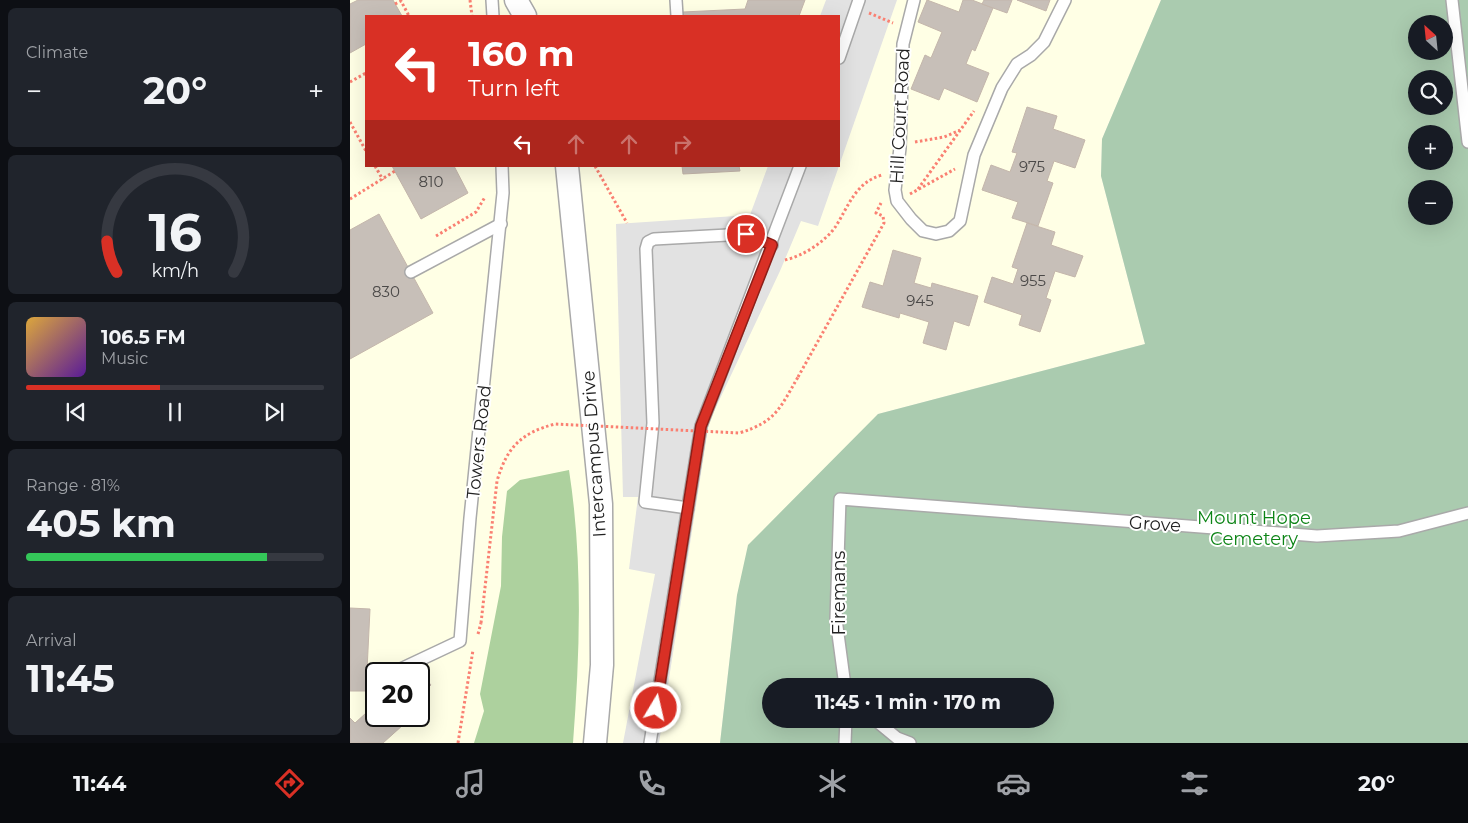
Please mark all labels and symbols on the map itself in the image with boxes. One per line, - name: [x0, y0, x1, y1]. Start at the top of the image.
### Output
- north arrow: [1408, 15, 1452, 60]
- street label: Hill Court Road: [885, 47, 915, 185]
- house number: 975: [1019, 157, 1045, 176]
- house number: 810: [419, 172, 444, 191]
- pin: [725, 213, 767, 255]
- house number: 955: [1020, 271, 1046, 290]
- house number: 830: [372, 282, 400, 301]
- house number: 945: [906, 291, 934, 310]
- street label: Intercampus Drive: [577, 370, 611, 538]
- street label: Towers Road: [462, 384, 496, 500]
- park label: Mount Hope Cemetery: [1197, 507, 1311, 550]
- street label: Grove: [1128, 511, 1182, 537]
- street label: Firemans: [828, 550, 850, 635]
- speed limit sign: 20: [365, 662, 430, 727]
- position arrow: [629, 681, 681, 733]

